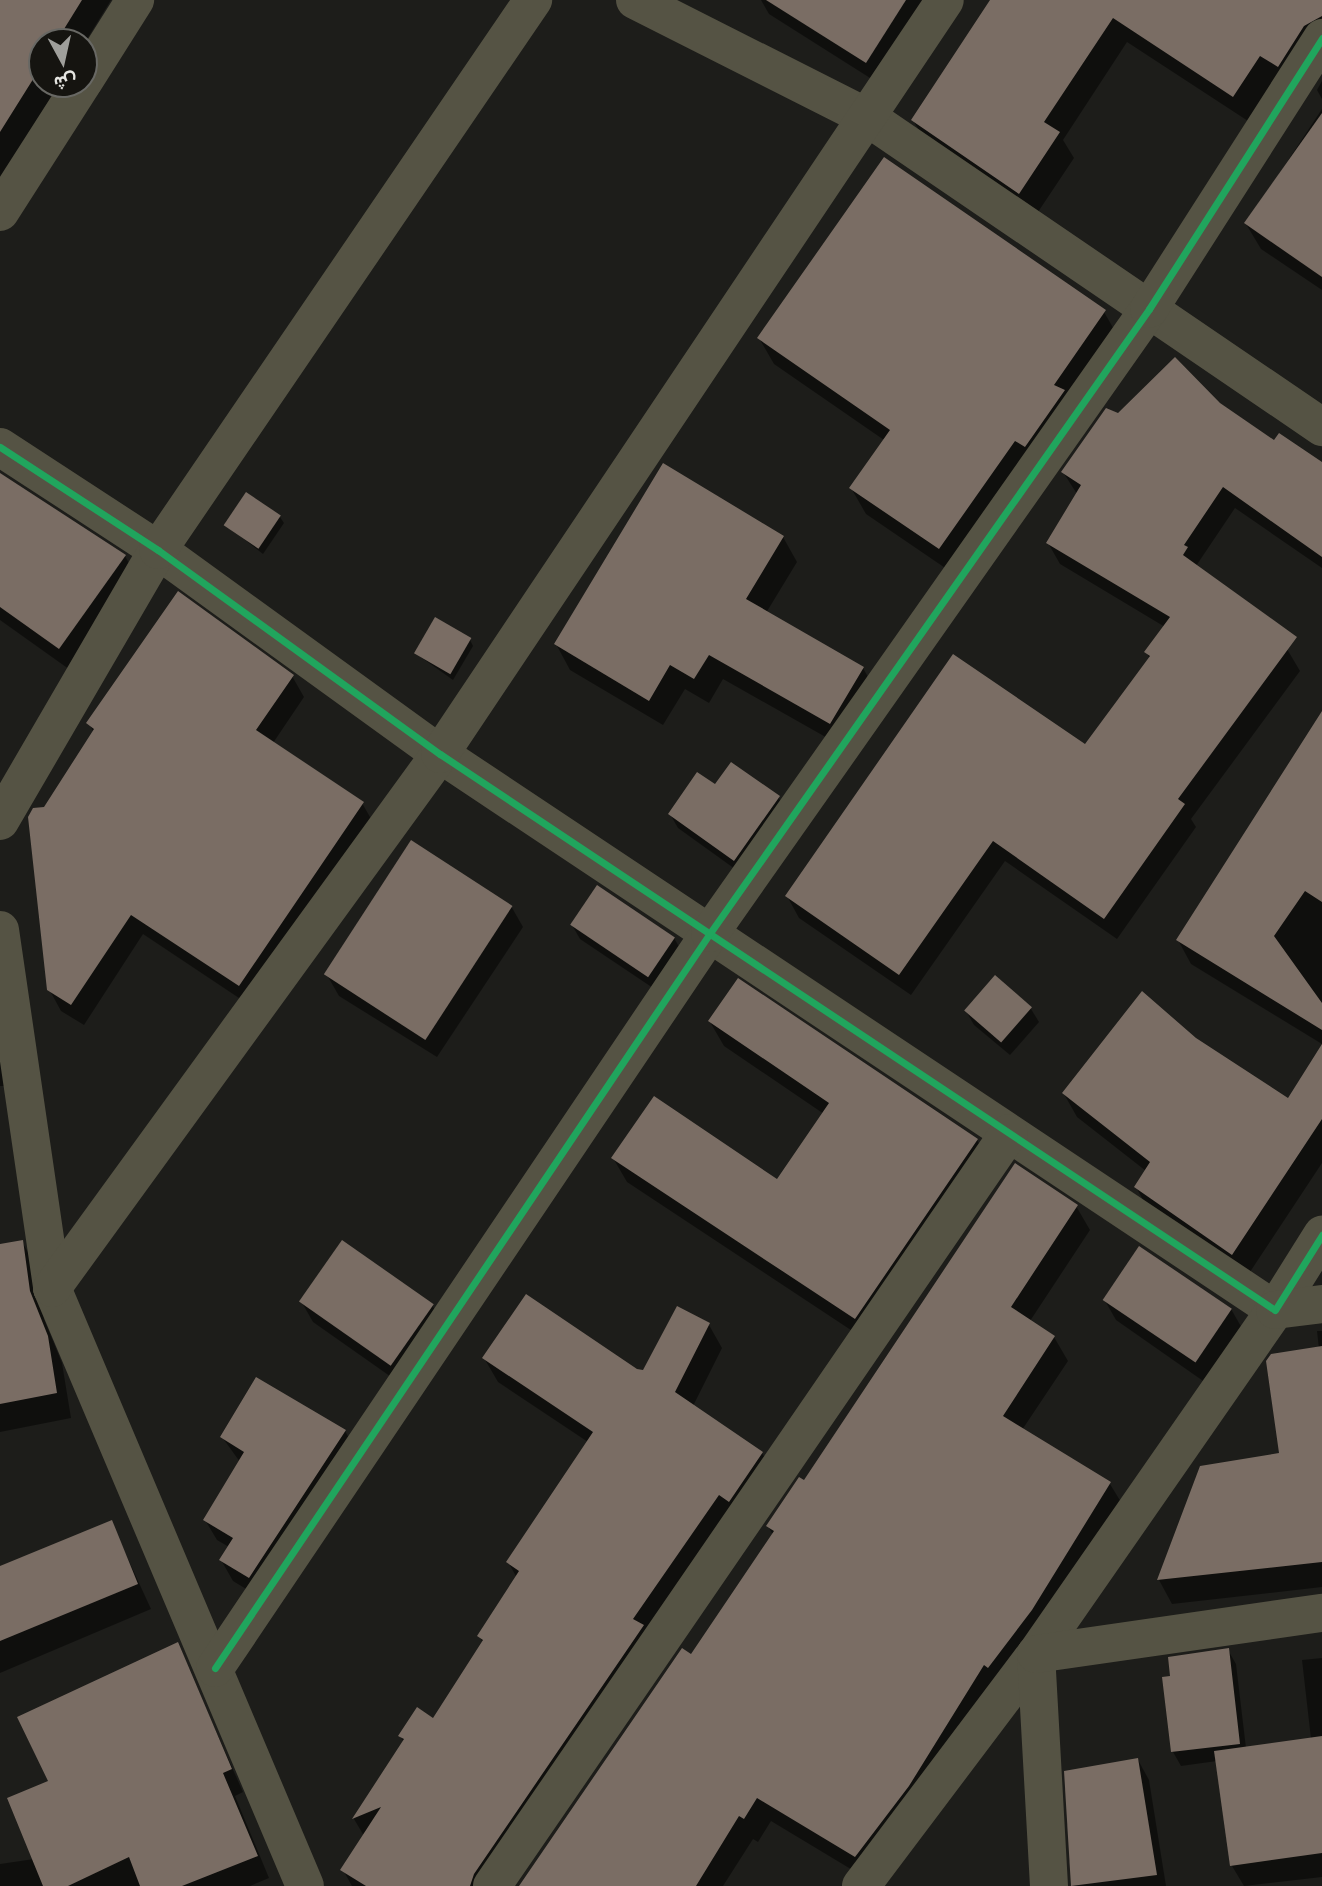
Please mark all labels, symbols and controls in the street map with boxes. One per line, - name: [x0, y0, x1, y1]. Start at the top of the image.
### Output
- north arrow: [28, 28, 98, 98]
- text: ش: [53, 69, 79, 95]

